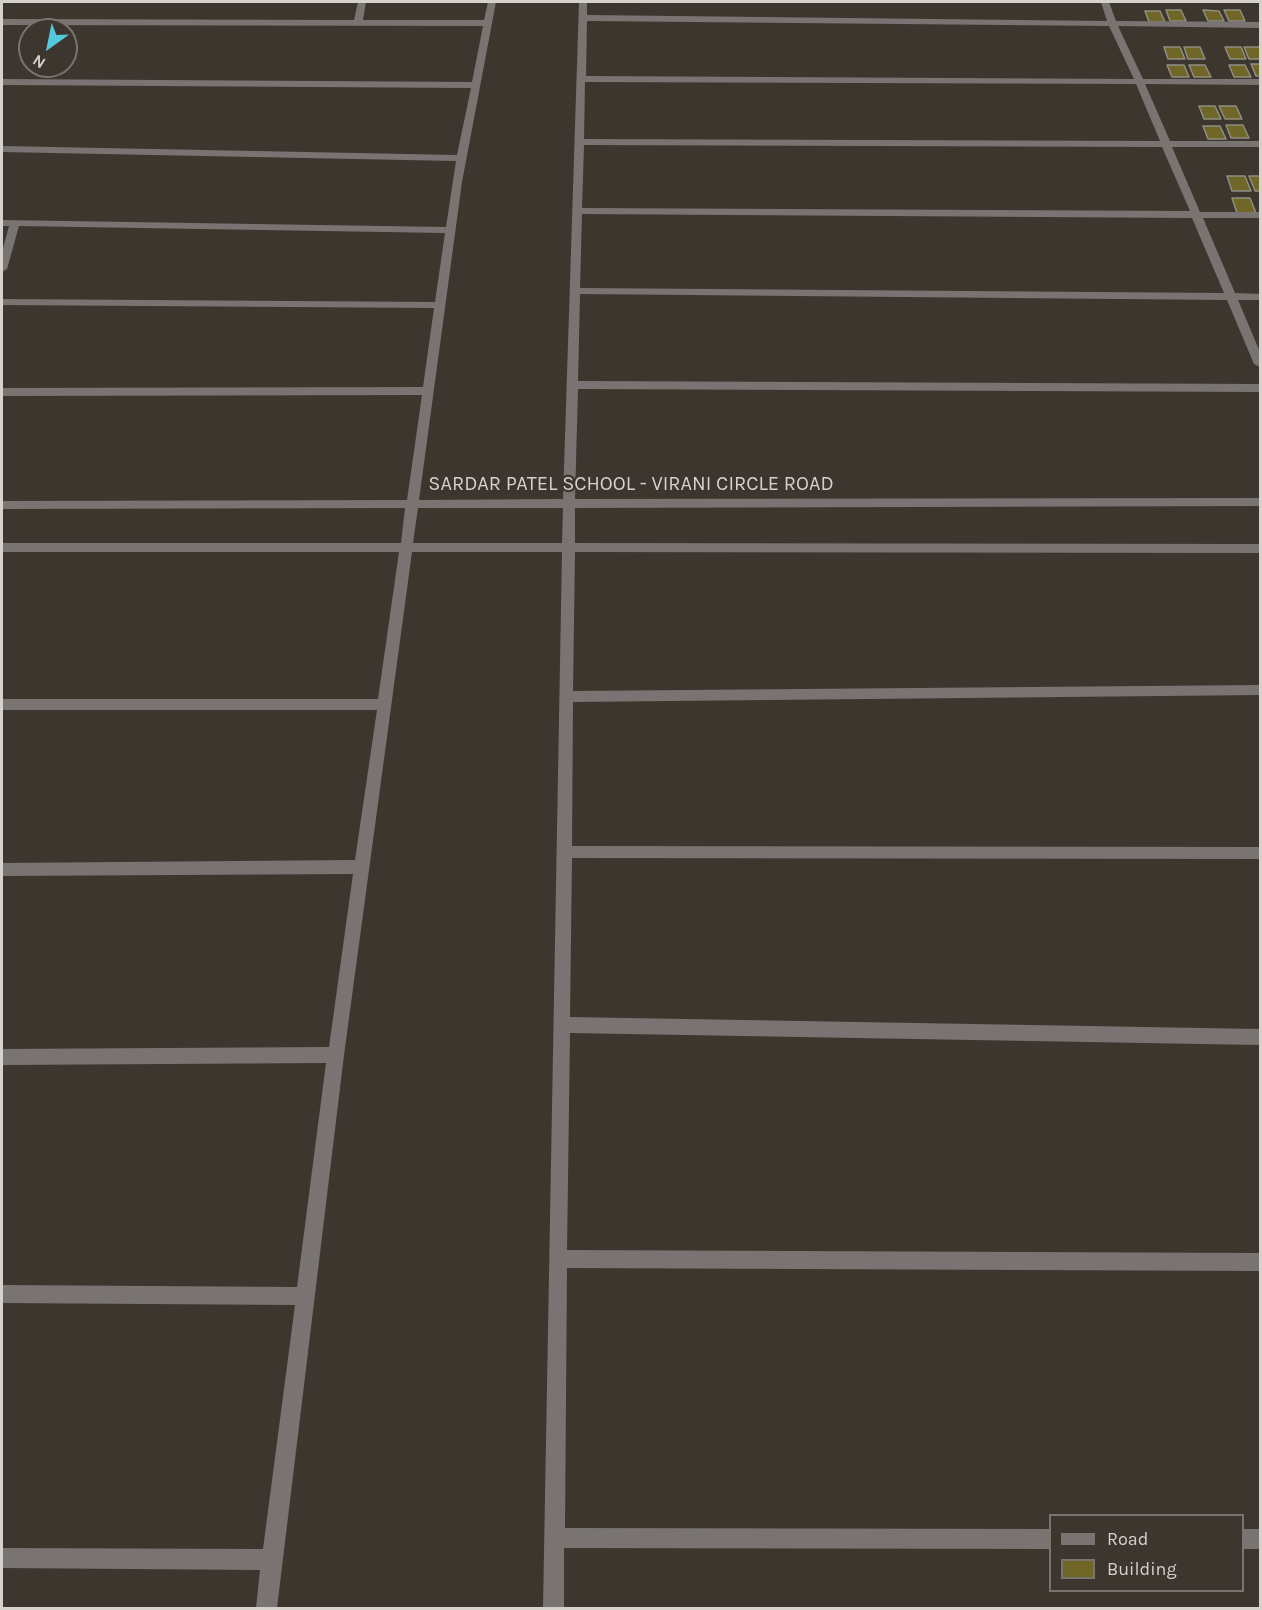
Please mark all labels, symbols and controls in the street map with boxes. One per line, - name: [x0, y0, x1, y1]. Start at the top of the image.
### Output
- north arrow: [18, 18, 78, 78]
- text: N: [29, 51, 49, 73]
- street label: SARDAR PATEL SCHOOL - VIRANI CIRCLE ROAD: [428, 472, 834, 496]
- legend: [1049, 1514, 1244, 1592]
- text: Road: [1107, 1528, 1148, 1550]
- text: Building: [1107, 1558, 1177, 1580]

